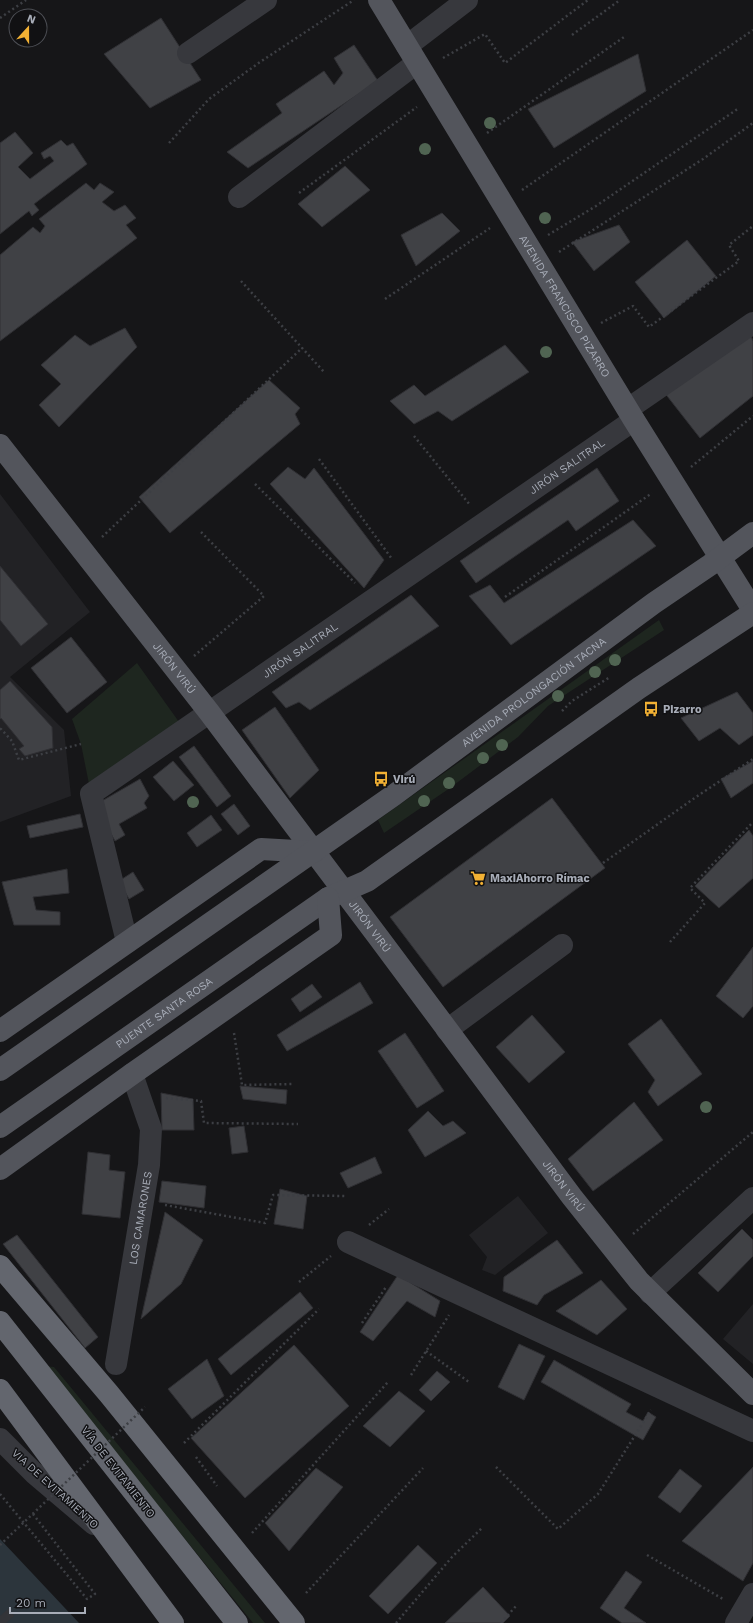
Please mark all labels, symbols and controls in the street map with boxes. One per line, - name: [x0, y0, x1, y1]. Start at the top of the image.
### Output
- north arrow: [8, 8, 48, 48]
- text: N: [25, 12, 38, 27]
- street label: AVENIDA FRANCISCO PIZARRO: [517, 232, 613, 380]
- street label: JIRÓN SALITRAL: [527, 436, 607, 497]
- street label: JIRÓN SALITRAL: [260, 619, 340, 681]
- street label: AVENIDA PROLONGACIÓN TACNA: [459, 634, 608, 750]
- street label: JIRÓN VIRÚ: [150, 639, 199, 696]
- bus stop icon: Pizarro: [642, 700, 660, 718]
- place label: Pizarro: [663, 703, 702, 716]
- bus stop icon: Virú: [372, 770, 390, 788]
- place label: Virú: [393, 773, 415, 786]
- supermarket icon: MaxiAhorro Rímac: [469, 869, 487, 887]
- place label: MaxiAhorro Rímac: [490, 872, 590, 885]
- street label: JIRÓN VIRÚ: [346, 897, 395, 955]
- street label: PUENTE SANTA ROSA: [113, 974, 215, 1051]
- street label: JIRÓN VIRÚ: [540, 1157, 589, 1214]
- street label: LOS CAMARONES: [126, 1170, 154, 1266]
- street label: VÍA DE EVITAMIENTO: [78, 1423, 158, 1520]
- street label: VIA DE EVITAMIENTO: [9, 1447, 101, 1531]
- scale bar: [10, 1589, 85, 1615]
- text: 20 m: [16, 1596, 46, 1610]

